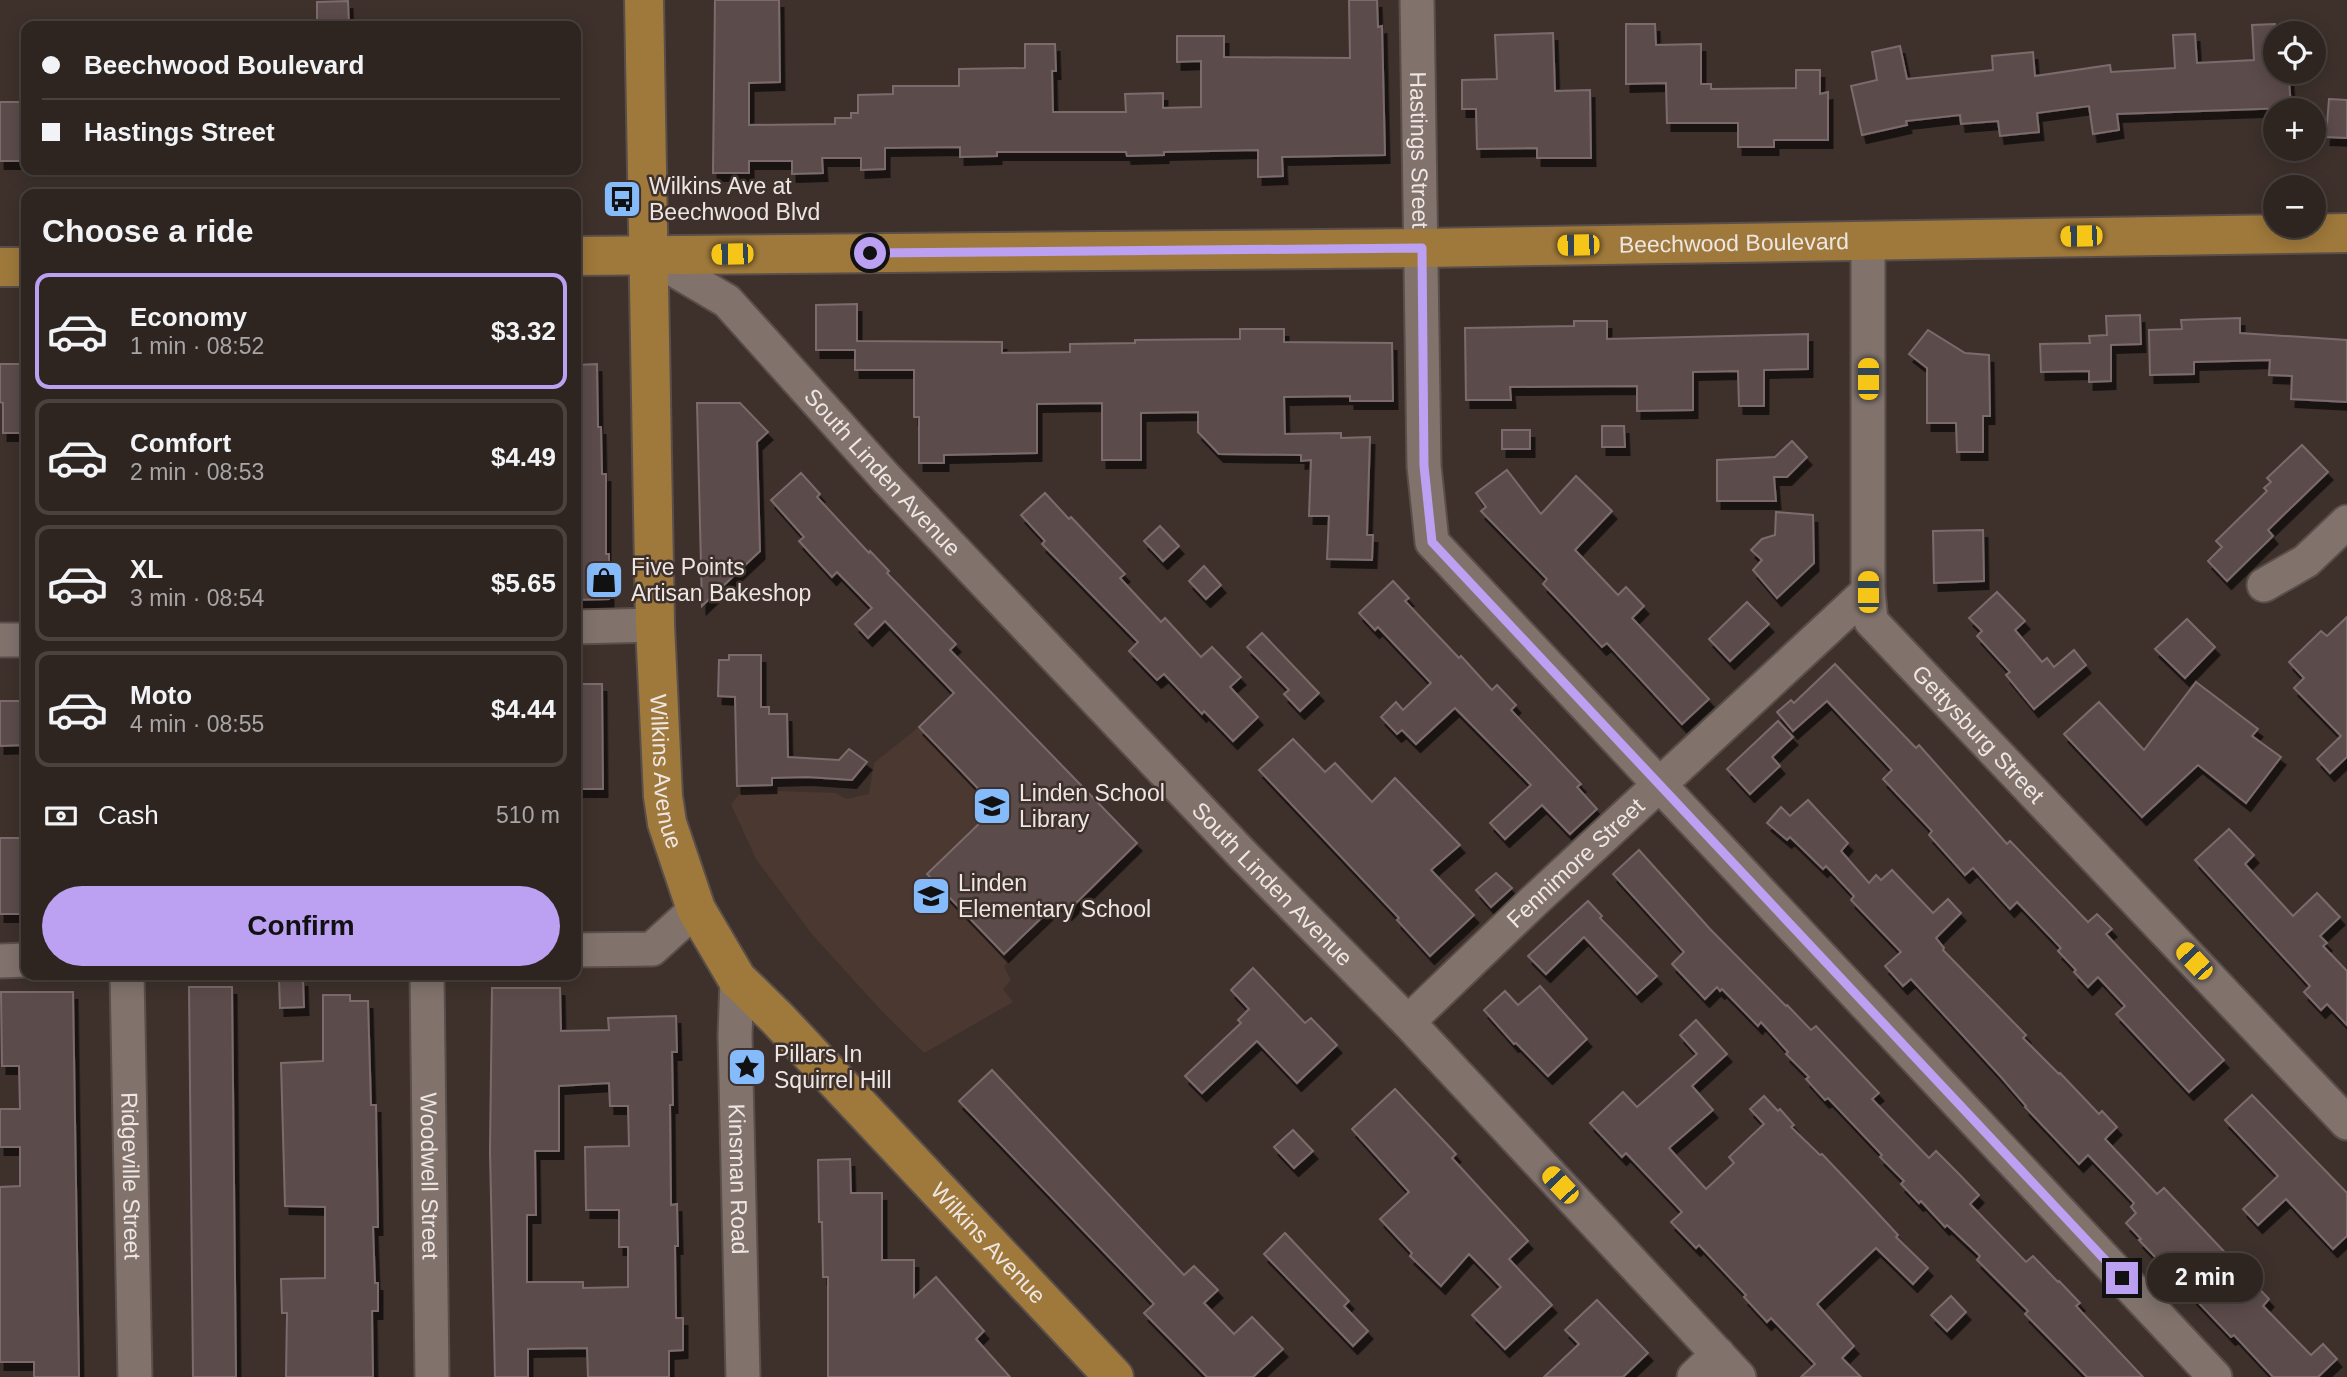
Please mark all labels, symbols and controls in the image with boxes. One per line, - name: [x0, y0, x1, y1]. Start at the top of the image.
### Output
- map controls: [2263, 21, 2326, 238]
- button: locate: [2263, 21, 2326, 84]
- text: Beechwood Boulevard: [84, 50, 364, 80]
- street label: Hastings Street: [1405, 71, 1433, 229]
- button: +: [2263, 98, 2326, 161]
- text: Hastings Street: [84, 117, 275, 147]
- place label: Wilkins Ave at Beechwood Blvd: [649, 173, 820, 225]
- button: −: [2263, 175, 2326, 238]
- bus stop icon: Wilkins Ave at Beechwood Blvd: [601, 178, 643, 220]
- text: Choose a ride: [42, 213, 254, 249]
- car: [2060, 225, 2103, 247]
- street label: Beechwood Boulevard: [1619, 228, 1849, 258]
- car: [1557, 234, 1600, 256]
- route start: [854, 237, 886, 269]
- car: [711, 243, 754, 265]
- icon: car: [46, 300, 109, 363]
- text: Economy: [130, 302, 247, 332]
- text: $3.32: [491, 316, 556, 346]
- text: 1 min · 08:52: [130, 333, 264, 359]
- car: [1858, 358, 1879, 400]
- street label: South Linden Avenue: [799, 383, 966, 562]
- icon: car: [46, 426, 109, 489]
- text: Comfort: [130, 428, 231, 458]
- text: $4.49: [491, 442, 556, 472]
- text: 2 min · 08:53: [130, 459, 264, 485]
- icon: car: [46, 552, 109, 615]
- text: XL: [130, 554, 163, 584]
- place label: Five Points Artisan Bakeshop: [631, 554, 811, 606]
- shop icon: Five Points Artisan Bakeshop: [583, 559, 625, 601]
- text: $5.65: [491, 568, 556, 598]
- car: [1858, 571, 1879, 613]
- text: 3 min · 08:54: [130, 585, 264, 611]
- street label: Gettysburg Street: [1907, 660, 2050, 809]
- icon: car: [46, 678, 109, 741]
- text: Moto: [130, 680, 192, 710]
- street label: Wilkins Avenue: [645, 693, 688, 852]
- text: $4.44: [491, 694, 556, 724]
- text: 4 min · 08:55: [130, 711, 264, 737]
- place label: Linden School Library: [1019, 780, 1165, 832]
- school or university icon: Linden School Library: [971, 785, 1013, 827]
- street label: Fennimore Street: [1501, 792, 1650, 933]
- icon: cash: [42, 797, 80, 835]
- street label: South Linden Avenue: [1187, 797, 1358, 971]
- text: Cash: [98, 800, 159, 830]
- text: 510 m: [496, 802, 560, 828]
- place label: Linden Elementary School: [958, 870, 1151, 922]
- school or university icon: Linden Elementary School: [910, 875, 952, 917]
- button: Confirm: [42, 886, 560, 966]
- car: [2172, 938, 2217, 984]
- place label: Pillars In Squirrel Hill: [774, 1041, 892, 1093]
- place icon: Pillars In Squirrel Hill: [726, 1046, 768, 1088]
- street label: Ridgeville Street: [116, 1092, 146, 1261]
- street label: Woodwell Street: [415, 1092, 444, 1260]
- street label: Kinsman Road: [724, 1103, 753, 1255]
- car: [1538, 1162, 1583, 1208]
- street label: Wilkins Avenue: [926, 1177, 1051, 1309]
- callout: 2 min: [2146, 1254, 2262, 1302]
- route end: [2106, 1262, 2138, 1294]
- text: 2 min: [2175, 1264, 2235, 1290]

